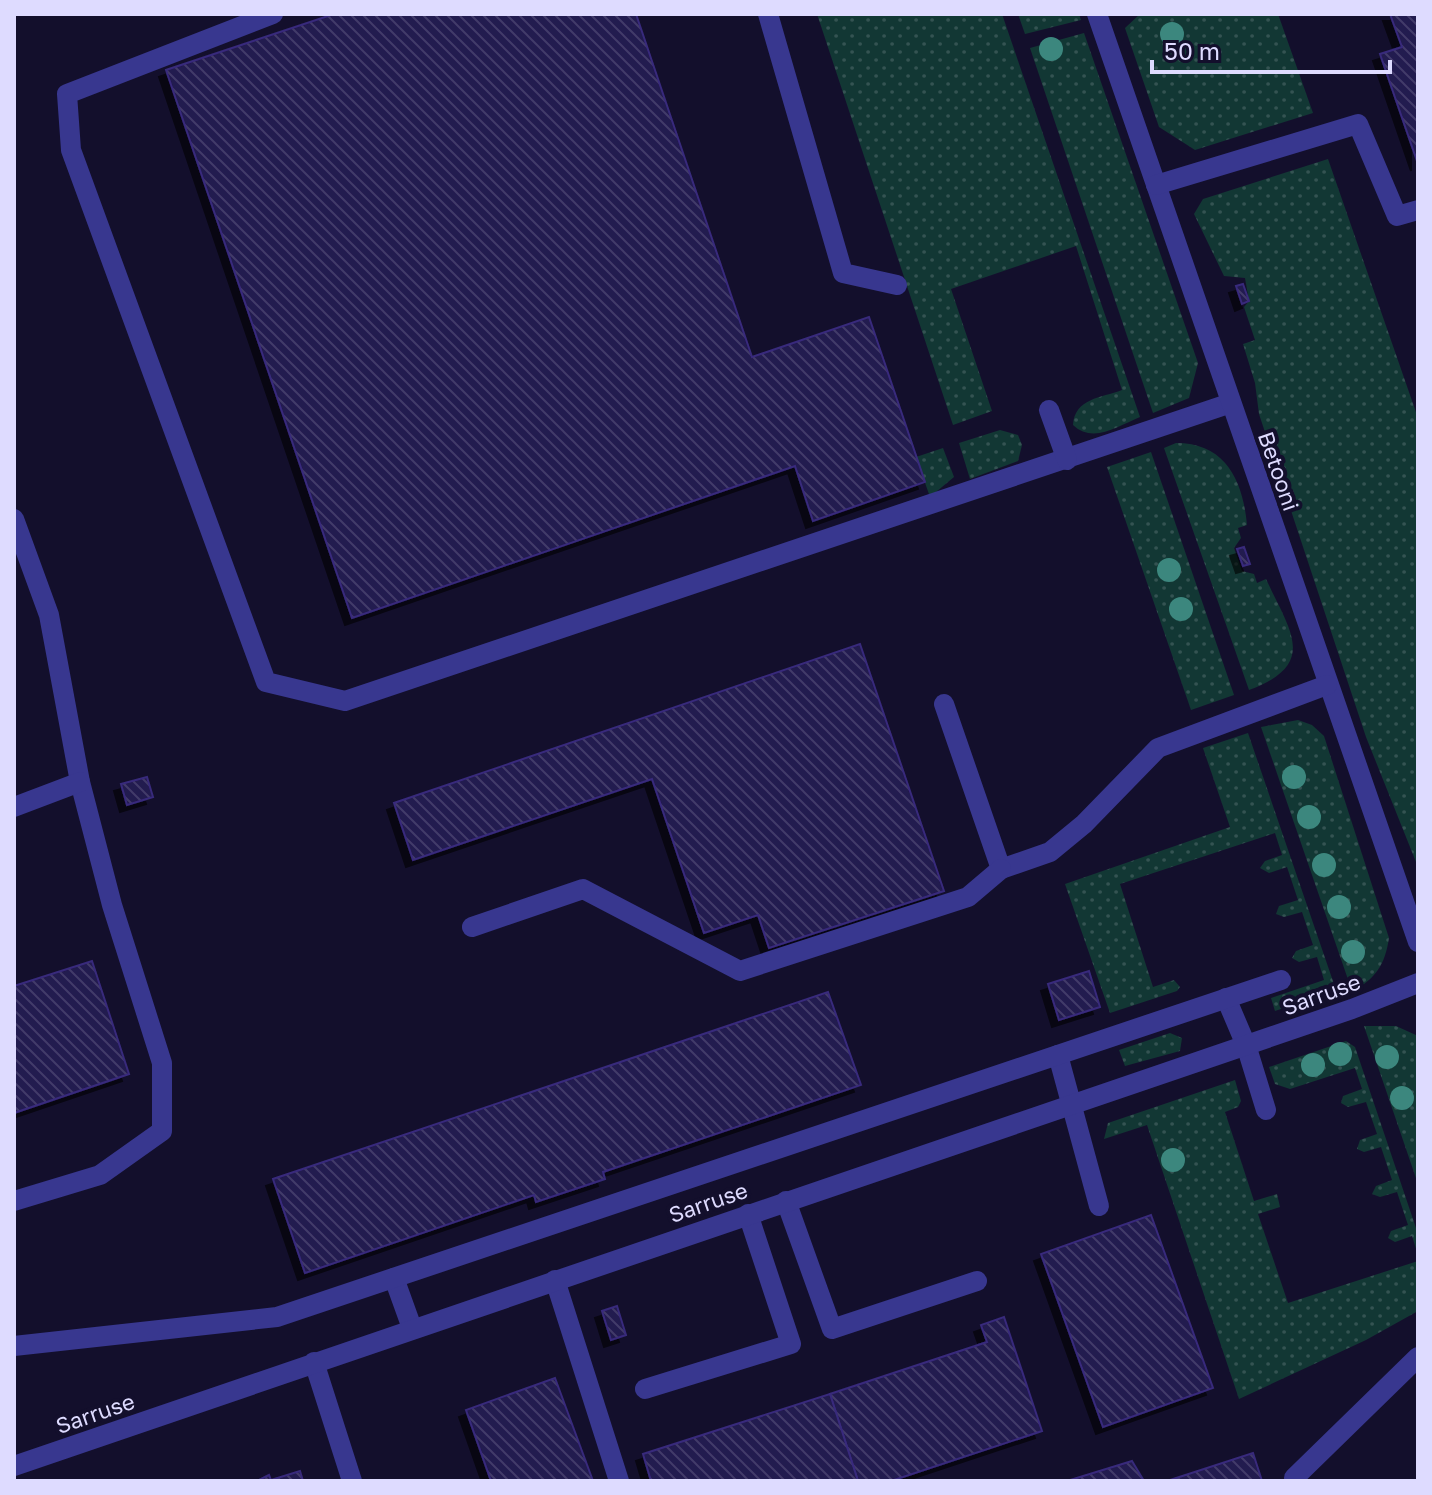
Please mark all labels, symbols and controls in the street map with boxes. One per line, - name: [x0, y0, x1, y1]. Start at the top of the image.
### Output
- scale bar: [1152, 24, 1390, 74]
- text: 50 m: [1164, 36, 1220, 65]
- street label: Betooni: [1253, 428, 1305, 514]
- street label: Sarruse: [1278, 967, 1364, 1021]
- street label: Sarruse: [665, 1176, 751, 1228]
- street label: Sarruse: [52, 1387, 138, 1439]

